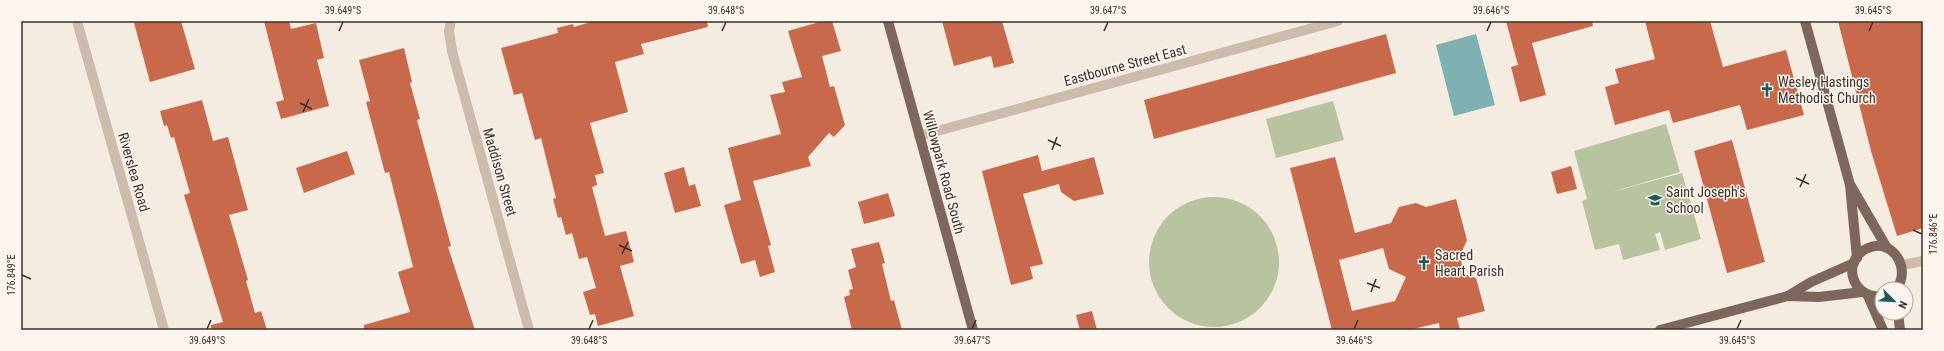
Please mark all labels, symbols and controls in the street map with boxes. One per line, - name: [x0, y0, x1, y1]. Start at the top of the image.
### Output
- text: 39.649°S: [325, 5, 361, 16]
- text: 39.648°S: [708, 5, 744, 16]
- text: 39.647°S: [1090, 5, 1126, 16]
- text: 39.646°S: [1473, 5, 1509, 16]
- text: 39.645°S: [1855, 5, 1891, 16]
- street label: Eastbourne Street East: [1062, 41, 1188, 89]
- place label: Wesley Hastings Methodist Church: [1778, 74, 1876, 106]
- church icon: Wesley Hastings Methodist Church: [1759, 82, 1775, 98]
- street label: Willowpark Road South: [920, 109, 968, 235]
- street label: Maddison Street: [480, 126, 520, 218]
- street label: Riverslea Road: [115, 131, 153, 213]
- place label: Saint Joseph's School: [1666, 184, 1745, 216]
- school or university icon: Saint Joseph's School: [1647, 192, 1663, 208]
- text: 176.846°E: [1928, 213, 1939, 254]
- place label: Sacred Heart Parish: [1435, 247, 1504, 279]
- text: 176.849°E: [6, 254, 17, 295]
- church icon: Sacred Heart Parish: [1416, 255, 1432, 271]
- north arrow: [1874, 281, 1914, 321]
- text: N: [1895, 299, 1910, 311]
- text: 39.649°S: [189, 335, 225, 346]
- text: 39.648°S: [571, 335, 607, 346]
- text: 39.647°S: [954, 335, 990, 346]
- text: 39.646°S: [1336, 335, 1372, 346]
- text: 39.645°S: [1719, 335, 1755, 346]

